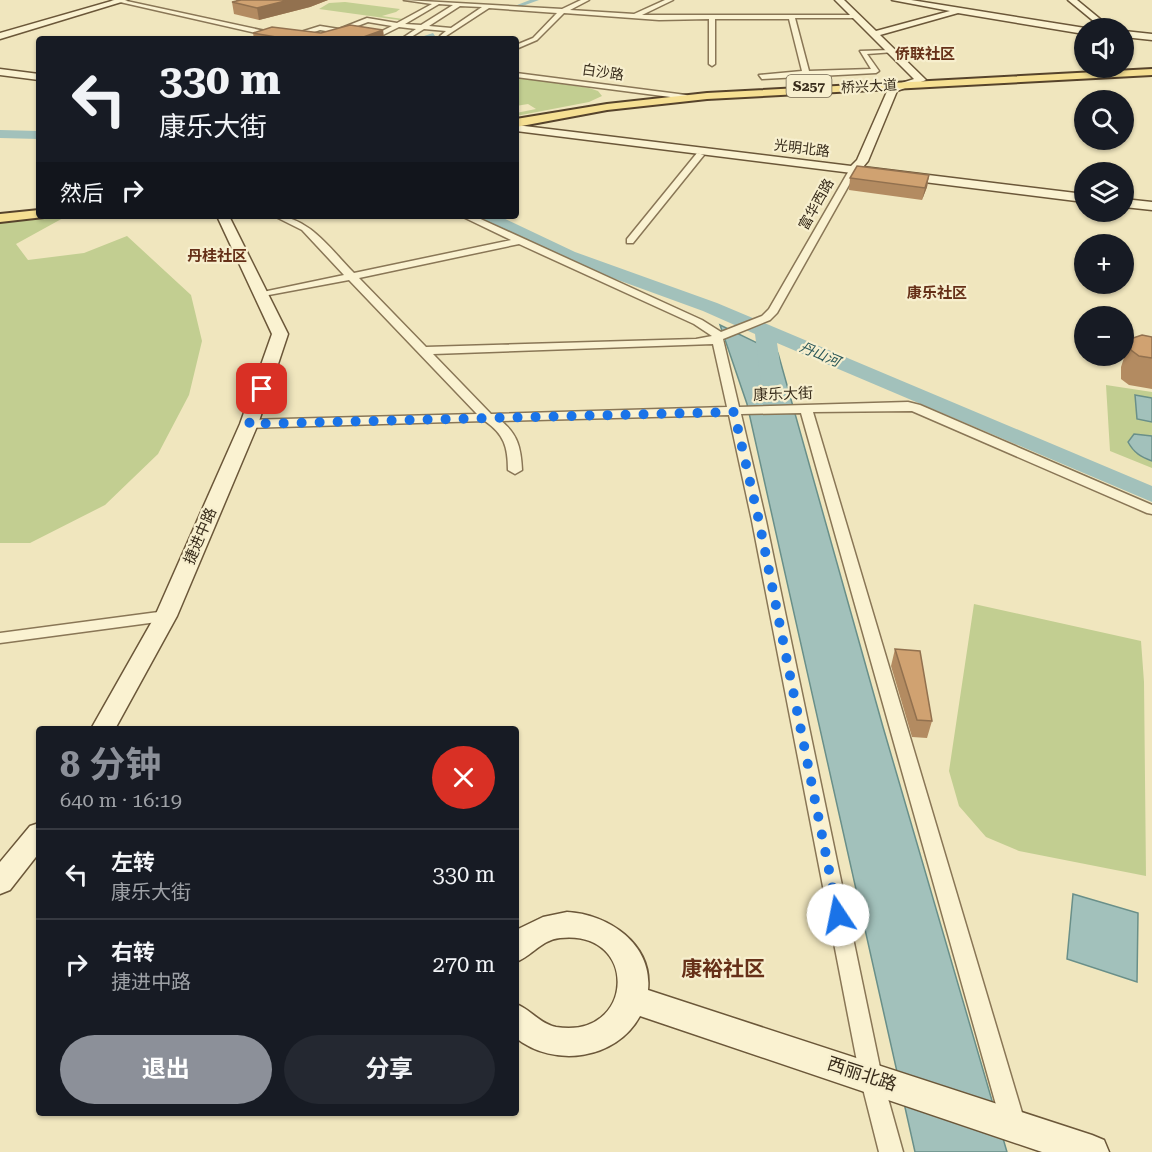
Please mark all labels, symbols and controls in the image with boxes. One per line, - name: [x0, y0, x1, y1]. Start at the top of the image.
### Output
- map controls: [1074, 18, 1134, 366]
- button: sound: [1074, 18, 1134, 78]
- district label: 侨联社区: [895, 45, 955, 63]
- text: 330 m: [159, 55, 281, 104]
- icon: left: [60, 60, 138, 138]
- street label: 白沙路: [581, 61, 625, 83]
- road number: S257: [786, 75, 832, 97]
- street label: 桥兴大道: [841, 77, 897, 95]
- button: search: [1074, 90, 1134, 150]
- text: 康乐大街: [159, 111, 267, 143]
- street label: 光明北路: [773, 137, 831, 159]
- button: layers: [1074, 162, 1134, 222]
- icon: right: [116, 174, 149, 207]
- street label: 富华西路: [795, 176, 837, 232]
- text: 然后: [60, 181, 104, 206]
- button: +: [1074, 234, 1134, 294]
- district label: 丹桂社区: [187, 247, 247, 265]
- district label: 康乐社区: [907, 284, 967, 302]
- button: −: [1074, 306, 1134, 366]
- water label: 丹山河: [798, 338, 845, 371]
- pin: [236, 363, 287, 414]
- icon: arrive: [245, 372, 278, 405]
- street label: 康乐大街: [753, 384, 813, 404]
- street label: 捷进中路: [180, 505, 220, 567]
- text: 8 分钟: [60, 744, 161, 786]
- button: close: [432, 746, 495, 809]
- text: 640 m · 16:19: [60, 788, 182, 812]
- text: 左转: [111, 850, 155, 875]
- icon: left: [60, 858, 93, 891]
- text: 330 m: [432, 862, 495, 887]
- text: 康乐大街: [111, 880, 191, 904]
- position arrow: [806, 883, 870, 947]
- text: 右转: [111, 940, 155, 965]
- icon: right: [60, 948, 93, 981]
- text: 270 m: [432, 952, 495, 977]
- district label: 康裕社区: [681, 957, 765, 981]
- text: 捷进中路: [111, 970, 191, 994]
- button: 退出: [60, 1035, 272, 1104]
- button: 分享: [284, 1035, 495, 1104]
- street label: 西丽北路: [825, 1052, 900, 1095]

